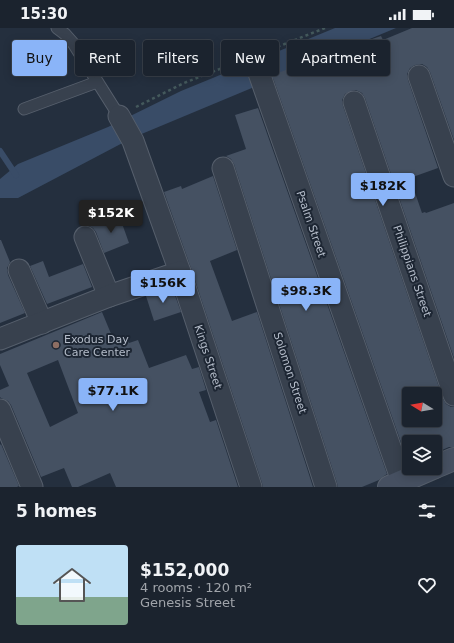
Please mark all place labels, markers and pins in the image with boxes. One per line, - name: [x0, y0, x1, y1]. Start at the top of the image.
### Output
- pin: $182K: [355, 173, 411, 207]
- pin: $152K: [83, 200, 139, 234]
- pin: $156K: [135, 270, 191, 304]
- pin: $98.3K: [273, 278, 339, 312]
- place label: Exodus Day Care Center: [64, 333, 130, 359]
- marker: Exodus Day Care Center: [51, 340, 61, 350]
- pin: $77.1K: [80, 378, 146, 412]

